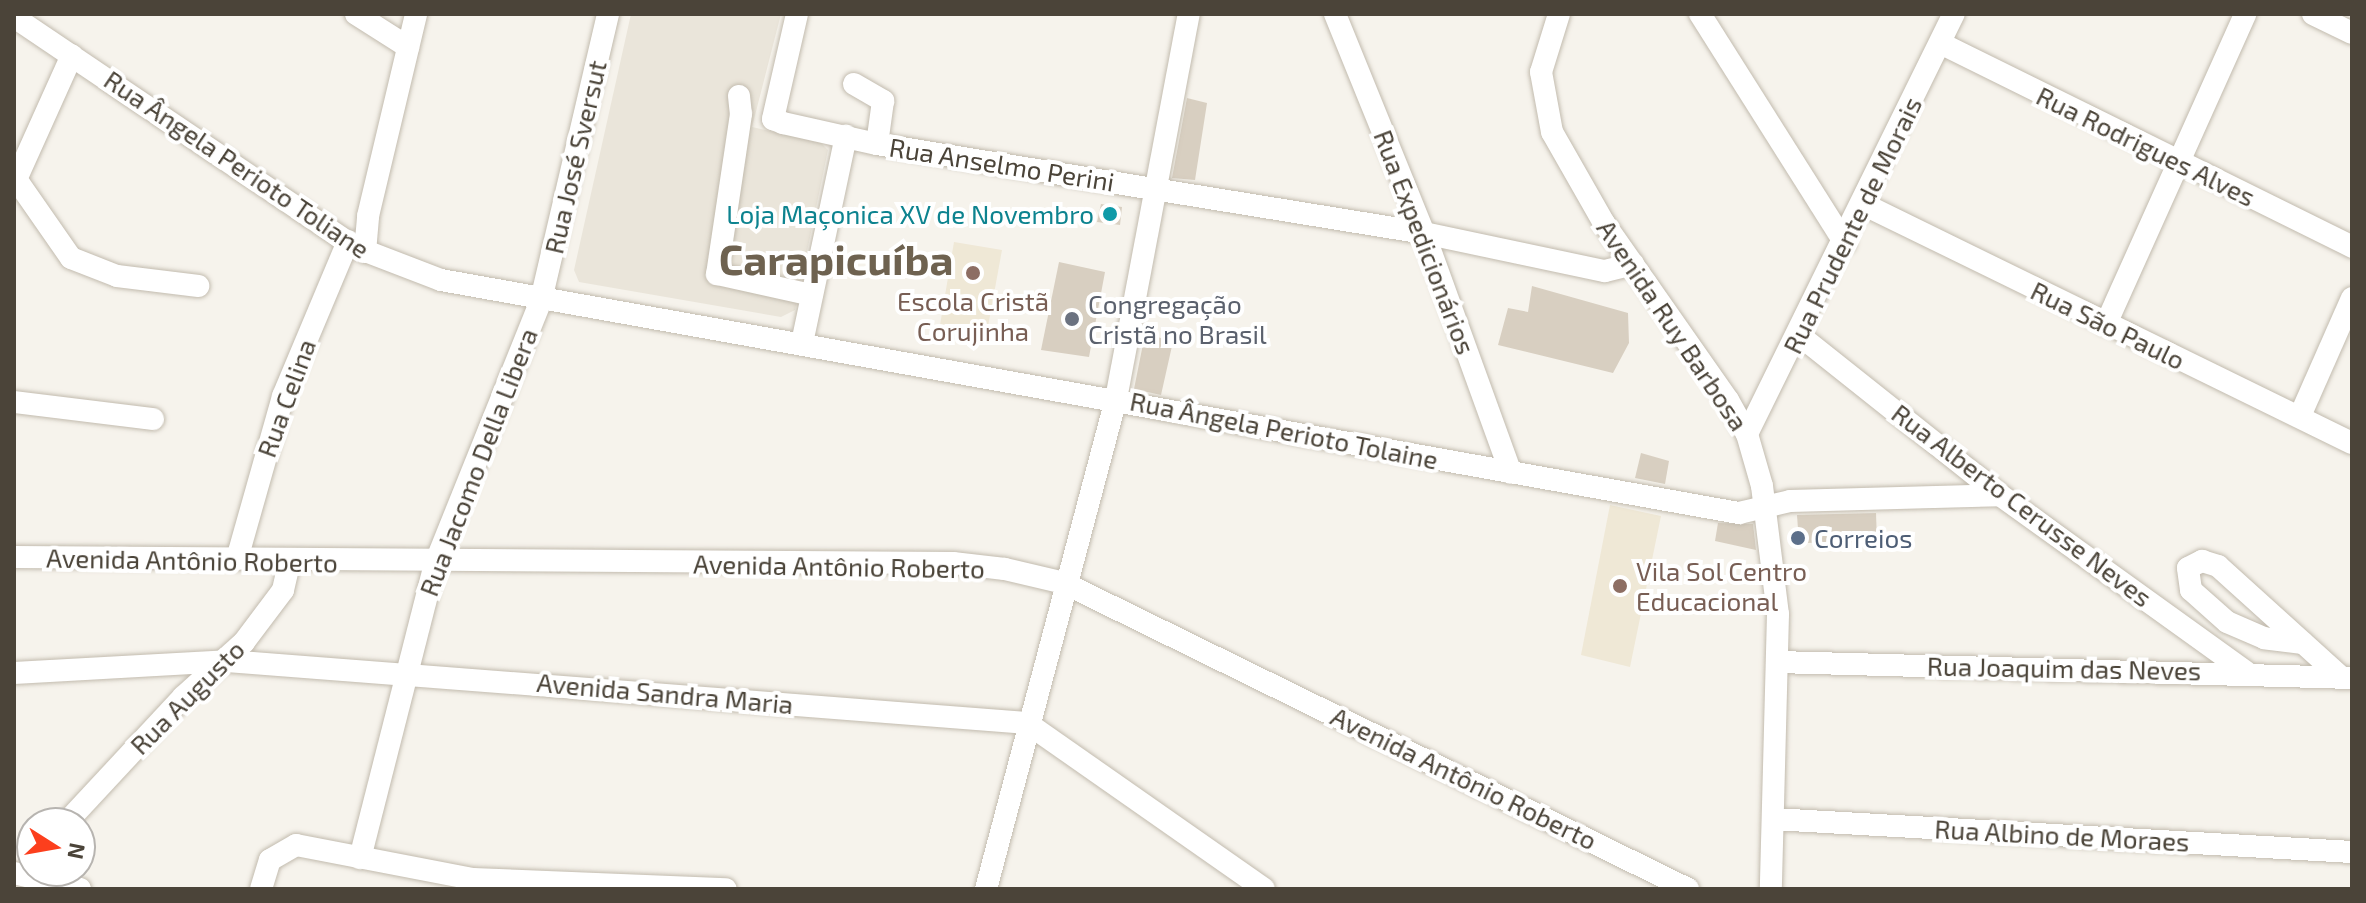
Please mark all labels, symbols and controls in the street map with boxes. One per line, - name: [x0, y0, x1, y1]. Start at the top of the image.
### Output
- street label: Rua José Sversut: [538, 57, 612, 257]
- street label: Rua Ângela Perioto Toliane: [98, 63, 376, 265]
- street label: Rua Rodrigues Alves: [2031, 79, 2261, 213]
- street label: Rua Prudente de Morais: [1776, 92, 1928, 358]
- street label: Rua Expedicionários: [1368, 125, 1482, 359]
- street label: Rua Anselmo Perini: [887, 131, 1117, 197]
- place label: Loja Maçonica XV de Novembro: [726, 198, 1094, 230]
- marker: Loja Maçonica XV de Novembro: [1101, 205, 1119, 223]
- street label: Avenida Ruy Barbosa: [1591, 213, 1755, 437]
- district label: Carapicuíba: [719, 233, 953, 283]
- marker: Escola Cristã Corujinha: [964, 264, 982, 282]
- street label: Rua São Paulo: [2026, 274, 2190, 376]
- place label: Escola Cristã Corujinha: [897, 285, 1049, 346]
- place label: Congregação Cristã no Brasil: [1088, 288, 1267, 350]
- marker: Congregação Cristã no Brasil: [1063, 310, 1081, 328]
- street label: Rua Jacomo Della Libera: [412, 324, 544, 600]
- street label: Rua Celina: [250, 335, 322, 461]
- street label: Rua Ângela Perioto Tolaine: [1127, 385, 1441, 475]
- street label: Rua Alberto Cerusse Neves: [1886, 397, 2158, 613]
- place label: Correios: [1814, 522, 1912, 554]
- marker: Correios: [1789, 529, 1807, 547]
- street label: Avenida Antônio Roberto: [46, 542, 338, 578]
- street label: Avenida Antônio Roberto: [693, 548, 985, 584]
- place label: Vila Sol Centro Educacional: [1636, 555, 1808, 616]
- marker: Vila Sol Centro Educacional: [1611, 577, 1629, 595]
- street label: Rua Augusto: [123, 633, 251, 761]
- street label: Rua Joaquim das Neves: [1926, 650, 2202, 686]
- street label: Avenida Sandra Maria: [535, 666, 795, 720]
- street label: Avenida Antônio Roberto: [1326, 700, 1602, 856]
- north arrow: [16, 807, 96, 887]
- street label: Rua Albino de Moraes: [1933, 813, 2191, 857]
- text: N: [63, 841, 92, 861]

